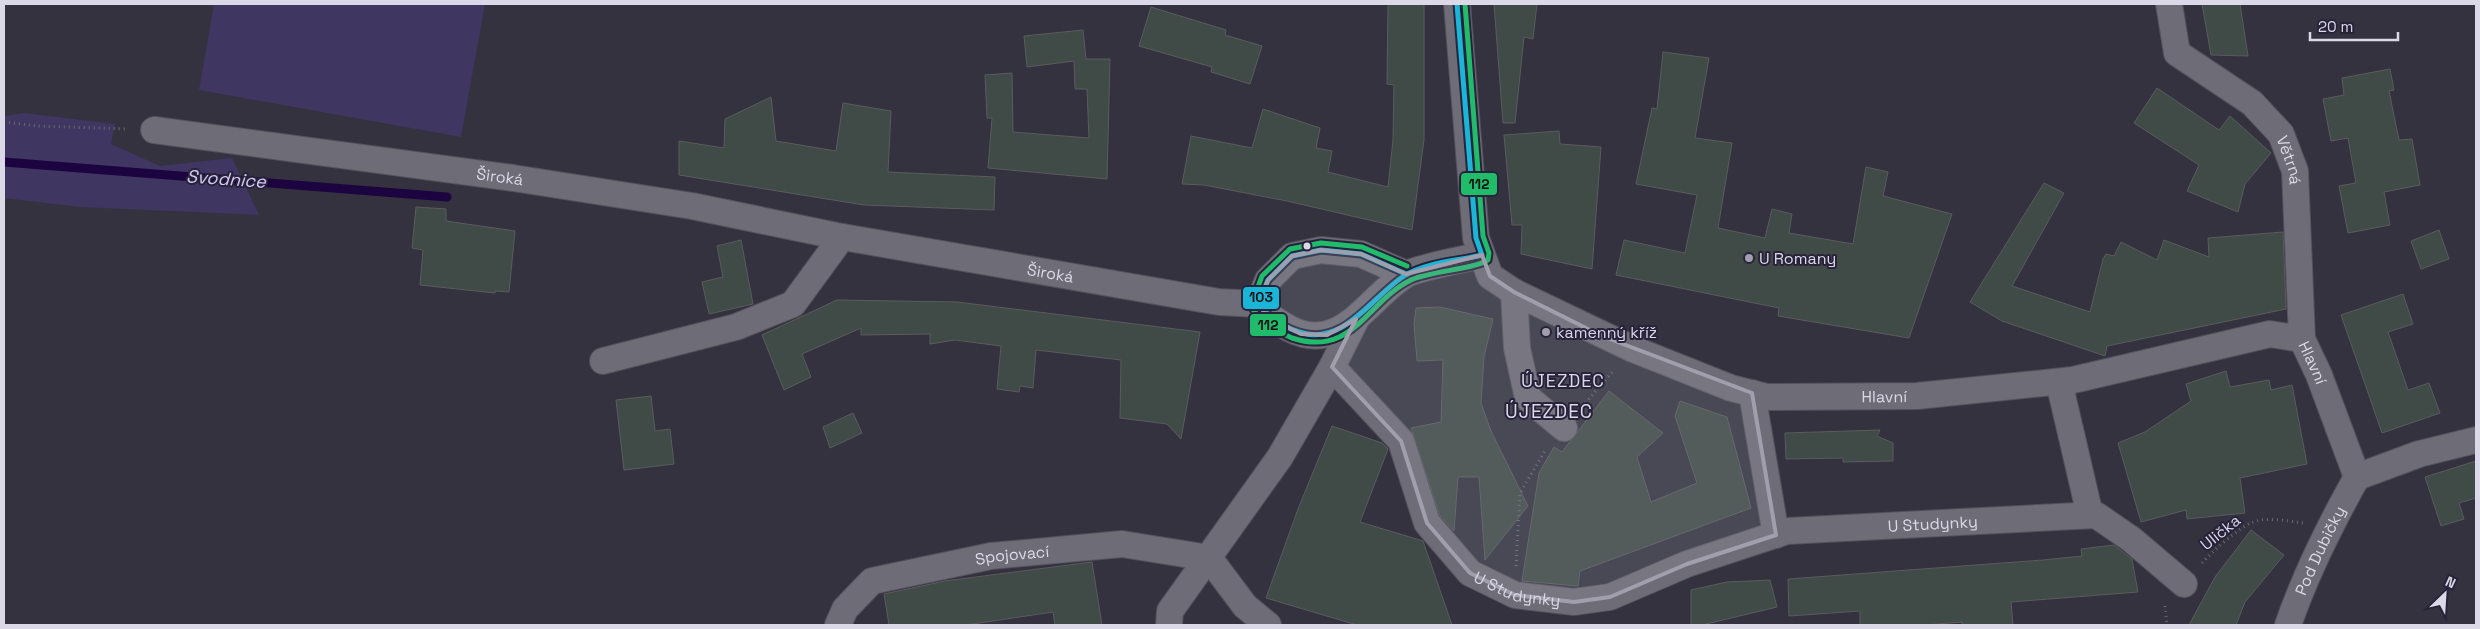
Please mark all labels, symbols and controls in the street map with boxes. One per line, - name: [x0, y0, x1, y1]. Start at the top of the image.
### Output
- scale bar: [2310, 10, 2398, 42]
- text: 20 m: [2318, 17, 2353, 36]
- street label: Větrná: [2272, 133, 2306, 185]
- street label: Široká: [475, 163, 525, 190]
- water label: Svodnice: [185, 164, 268, 193]
- line badge: 112: [1460, 172, 1498, 196]
- text: 112: [1469, 175, 1489, 193]
- unlabelled marker: [1302, 241, 1312, 251]
- place label: U Romany: [1759, 248, 1836, 269]
- marker: U Romany: [1743, 252, 1755, 264]
- street label: Široká: [1025, 259, 1075, 288]
- line badge: 103: [1242, 286, 1280, 310]
- text: 103: [1249, 288, 1273, 306]
- line badge: 112: [1249, 313, 1287, 337]
- text: 112: [1258, 316, 1278, 334]
- place label: kamenný kříž: [1556, 322, 1657, 343]
- marker: kamenný kříž: [1540, 326, 1552, 338]
- street label: Hlavní: [2293, 338, 2332, 387]
- district label: ÚJEZDEC: [1521, 369, 1605, 392]
- street label: Hlavní: [1862, 386, 1907, 407]
- district label: ÚJEZDEC: [1505, 399, 1593, 424]
- street label: Pod Dubičky: [2290, 502, 2350, 598]
- street label: Ulička: [2196, 510, 2245, 555]
- street label: U Studynky: [1887, 511, 1978, 537]
- street label: Spojovací: [973, 541, 1050, 570]
- street label: U Studynky: [1470, 567, 1562, 611]
- north arrow: [2420, 569, 2470, 619]
- text: N: [2442, 572, 2459, 592]

